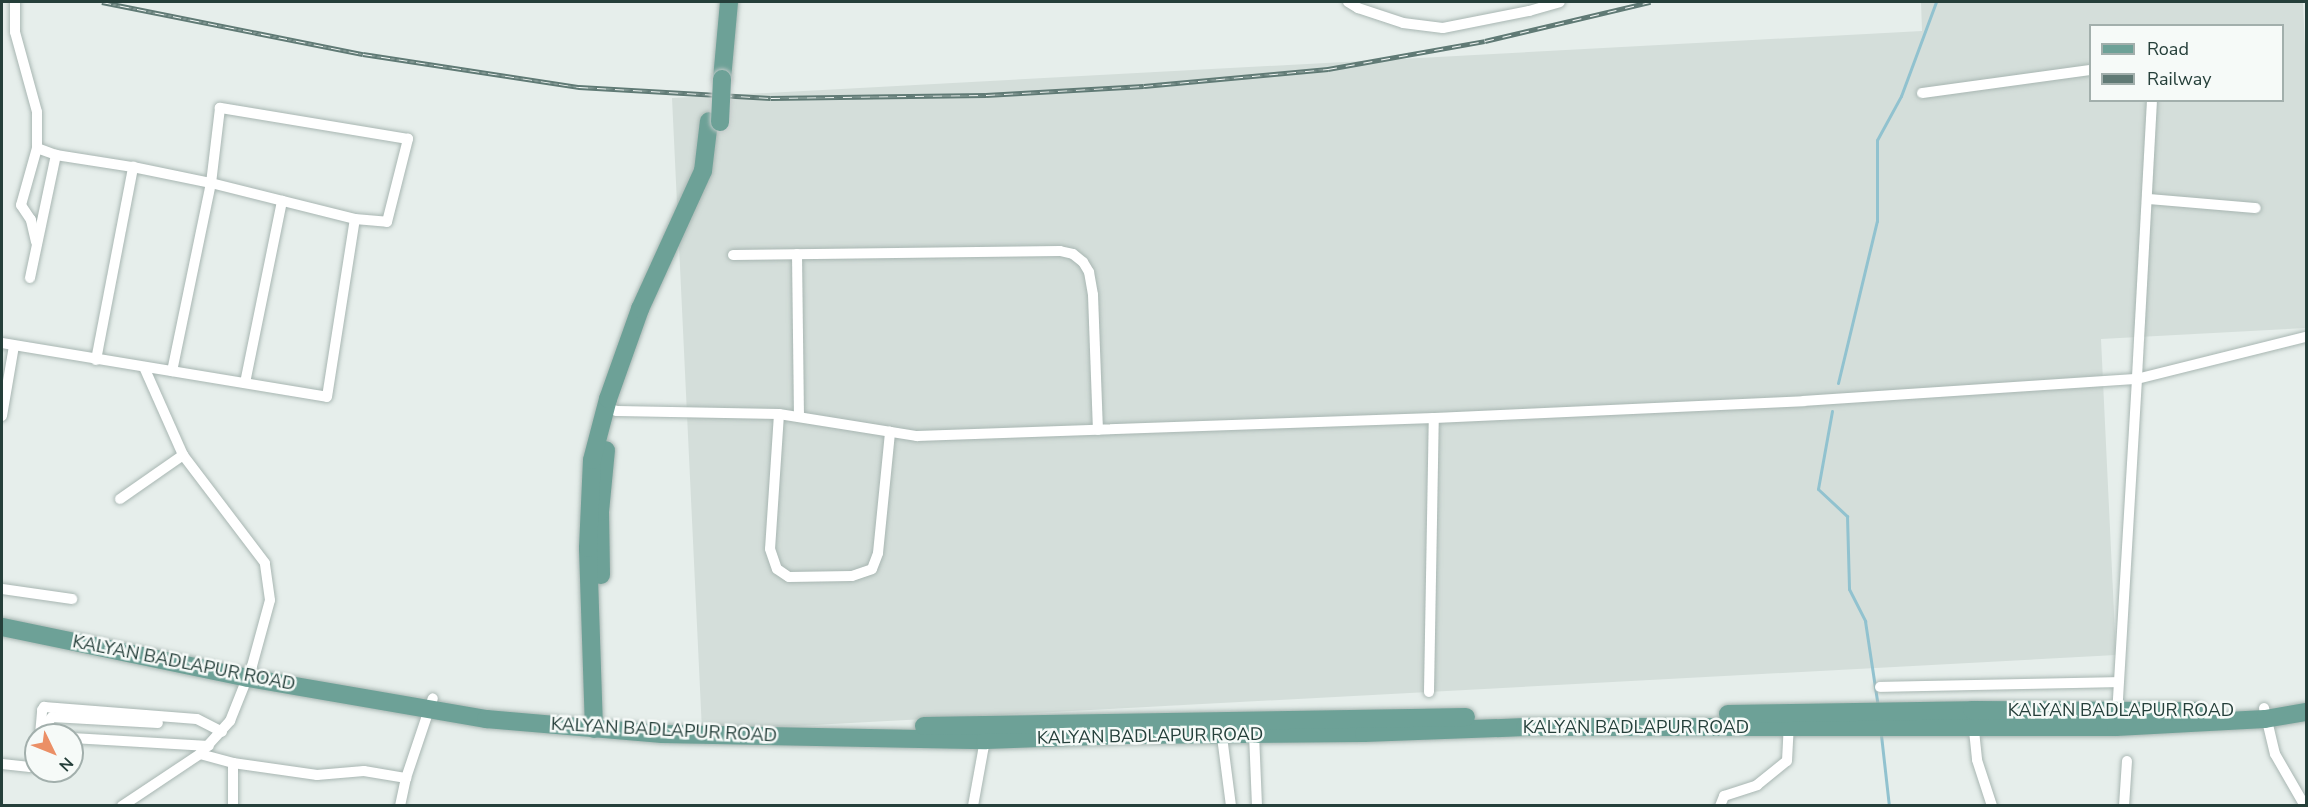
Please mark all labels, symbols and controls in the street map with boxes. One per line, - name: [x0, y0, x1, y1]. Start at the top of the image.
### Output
- legend: [2089, 24, 2284, 102]
- text: Road: [2147, 37, 2189, 61]
- text: Railway: [2147, 67, 2212, 91]
- street label: KALYAN BADLAPUR ROAD: [71, 631, 297, 695]
- street label: KALYAN BADLAPUR ROAD: [2008, 699, 2234, 721]
- street label: KALYAN BADLAPUR ROAD: [550, 713, 778, 747]
- street label: KALYAN BADLAPUR ROAD: [1523, 716, 1749, 738]
- north arrow: [24, 723, 84, 783]
- street label: KALYAN BADLAPUR ROAD: [1037, 723, 1263, 749]
- text: N: [54, 752, 78, 776]

